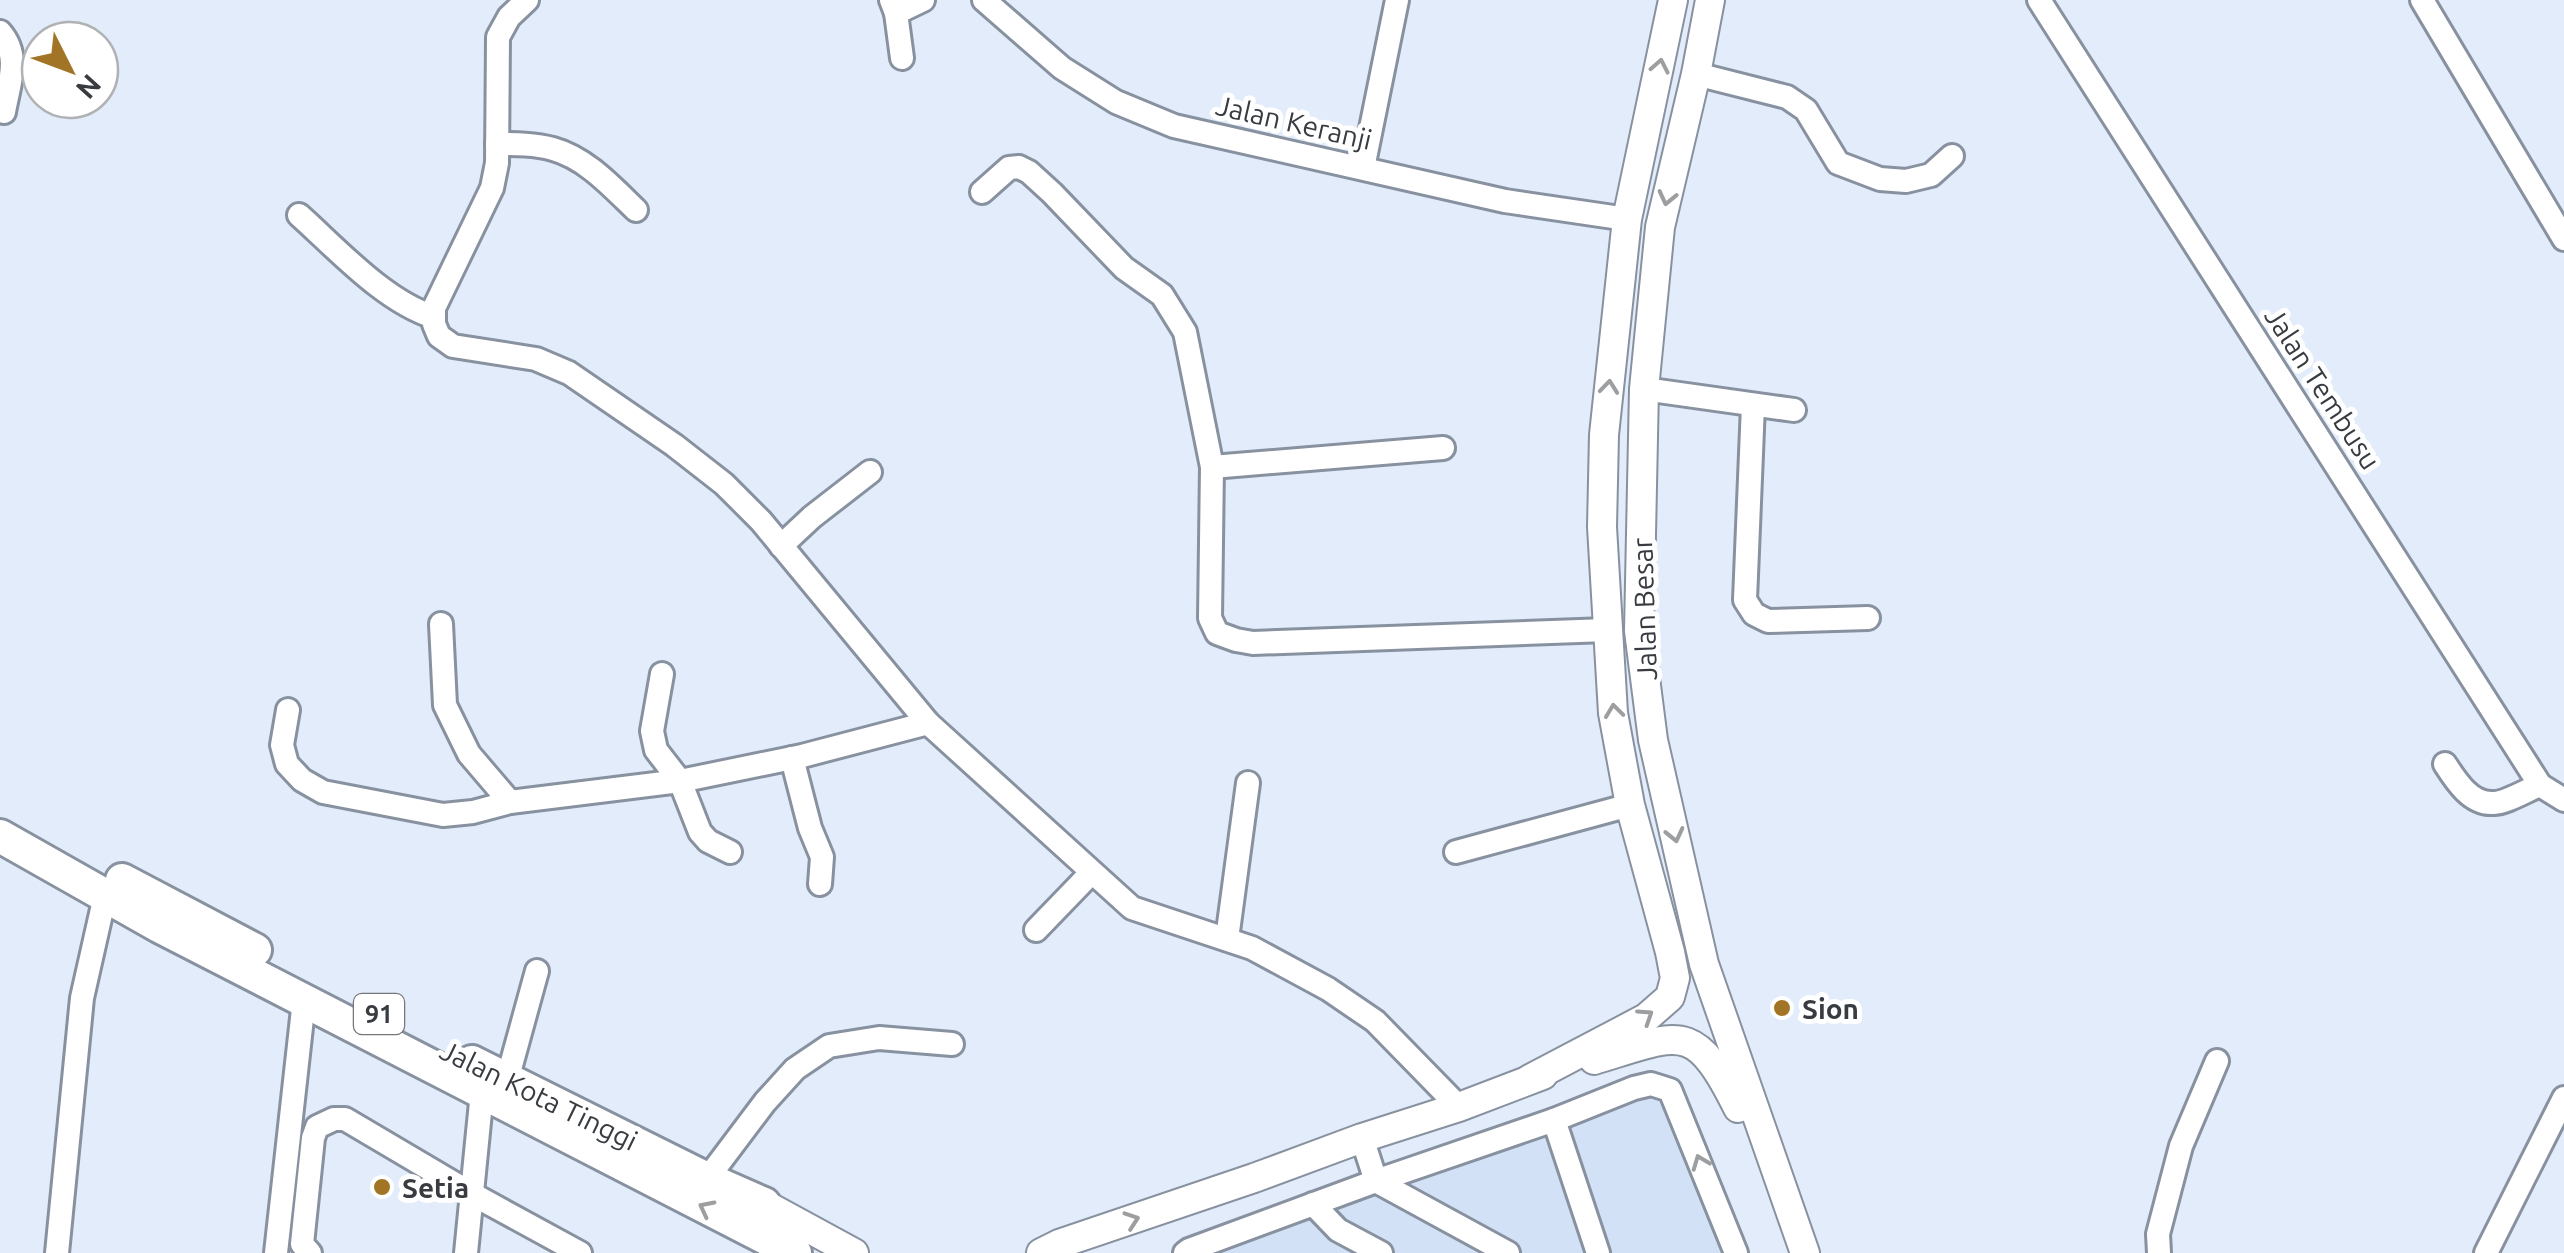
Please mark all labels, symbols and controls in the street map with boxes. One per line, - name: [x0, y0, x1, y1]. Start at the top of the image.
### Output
- north arrow: [20, 20, 120, 120]
- one-way arrow: [1648, 58, 1669, 75]
- text: N: [70, 69, 107, 105]
- street label: Jalan Keranji: [1213, 89, 1375, 155]
- one-way arrow: [1658, 189, 1679, 206]
- street label: Jalan Tembusu: [2259, 301, 2387, 475]
- one-way arrow: [1598, 378, 1619, 394]
- street label: Jalan Besar: [1626, 537, 1662, 681]
- one-way arrow: [1604, 703, 1625, 719]
- one-way arrow: [1663, 826, 1684, 843]
- place label: Sion: [1802, 993, 1859, 1024]
- road number: 91: [354, 994, 404, 1034]
- marker: Sion: [1771, 997, 1793, 1019]
- one-way arrow: [1635, 1010, 1653, 1029]
- street label: Jalan Kota Tinggi: [436, 1034, 642, 1156]
- one-way arrow: [1692, 1155, 1712, 1172]
- place label: Setia: [402, 1172, 469, 1203]
- marker: Setia: [371, 1176, 393, 1198]
- one-way arrow: [699, 1201, 717, 1220]
- one-way arrow: [1123, 1211, 1140, 1232]

